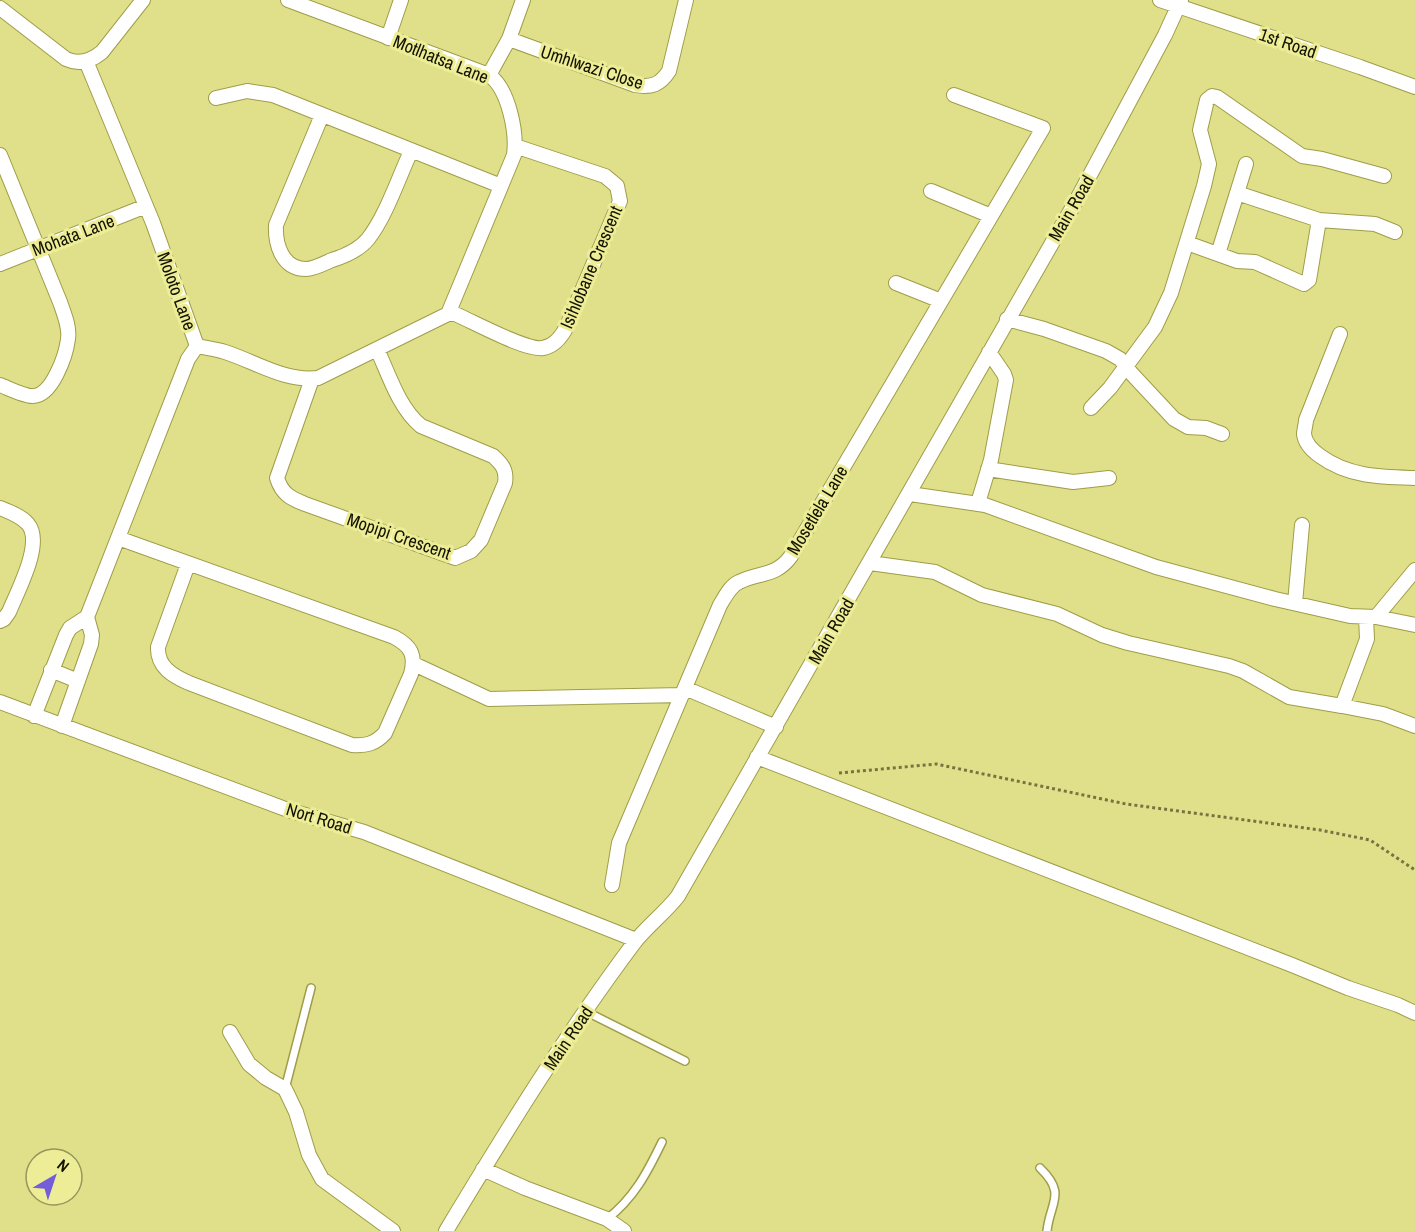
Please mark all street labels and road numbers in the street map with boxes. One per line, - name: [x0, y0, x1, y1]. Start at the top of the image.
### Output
- street label: 1st Road: [1256, 22, 1320, 64]
- street label: Motlhatsa Lane: [390, 29, 492, 89]
- street label: Umhlwazi Close: [537, 39, 647, 95]
- street label: Main Road: [1042, 170, 1100, 246]
- street label: Isihlobane Crescent: [554, 202, 628, 332]
- street label: Mohata Lane: [28, 208, 118, 262]
- street label: Moloto Lane: [151, 249, 203, 333]
- street label: Mosetlela Lane: [781, 461, 853, 559]
- street label: Mopipi Crescent: [344, 507, 454, 565]
- street label: Main Road: [802, 593, 860, 669]
- street label: Nort Road: [283, 796, 355, 840]
- street label: Main Road: [537, 1001, 599, 1075]

